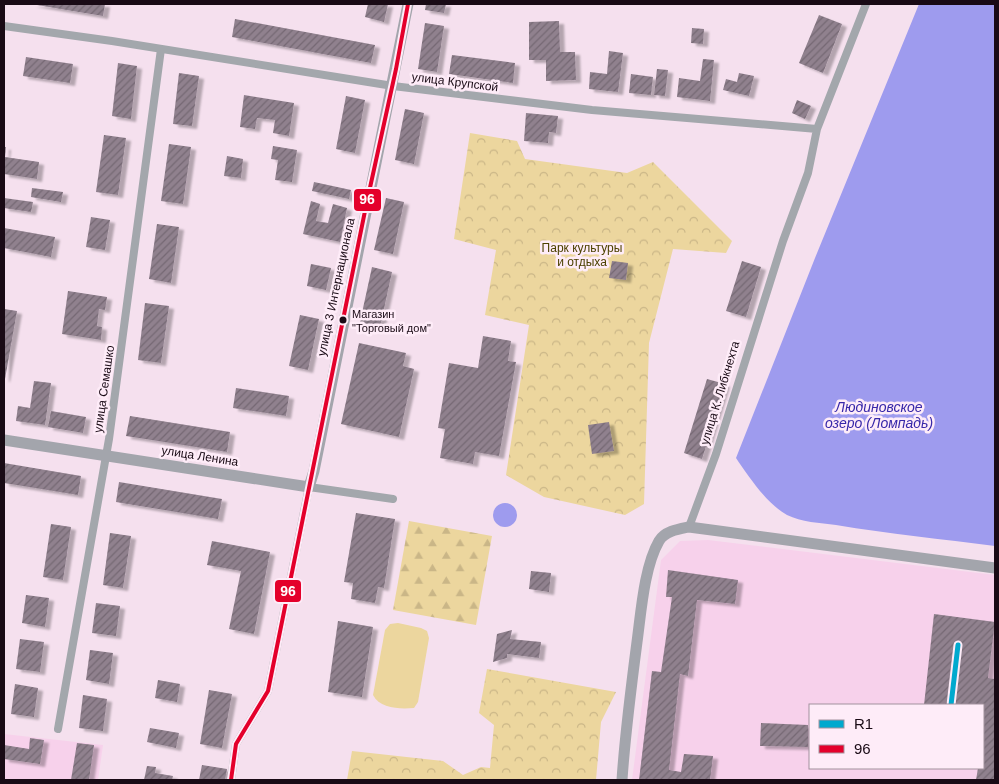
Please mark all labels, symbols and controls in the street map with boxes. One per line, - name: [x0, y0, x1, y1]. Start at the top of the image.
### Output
- street label: улица Крупской: [411, 70, 499, 94]
- line badge: 96: [353, 188, 382, 212]
- text: 96: [359, 191, 375, 207]
- street label: улица 3 Интернационала: [315, 216, 358, 357]
- park label: Парк культуры и отдыха: [542, 241, 622, 269]
- place label: Магазин "Торговый дом": [352, 308, 431, 334]
- marker: Магазин "Торговый дом": [338, 315, 348, 325]
- street label: улица К. Либкнехта: [698, 339, 743, 447]
- street label: улица Семашко: [91, 344, 117, 434]
- water label: Людиновское озеро (Ломпадь): [825, 399, 933, 431]
- street label: улица Ленина: [161, 443, 240, 469]
- line badge: 96: [274, 579, 302, 603]
- text: 96: [280, 583, 296, 599]
- legend: [809, 704, 984, 769]
- text: R1: [854, 715, 873, 732]
- text: 96: [854, 740, 871, 757]

